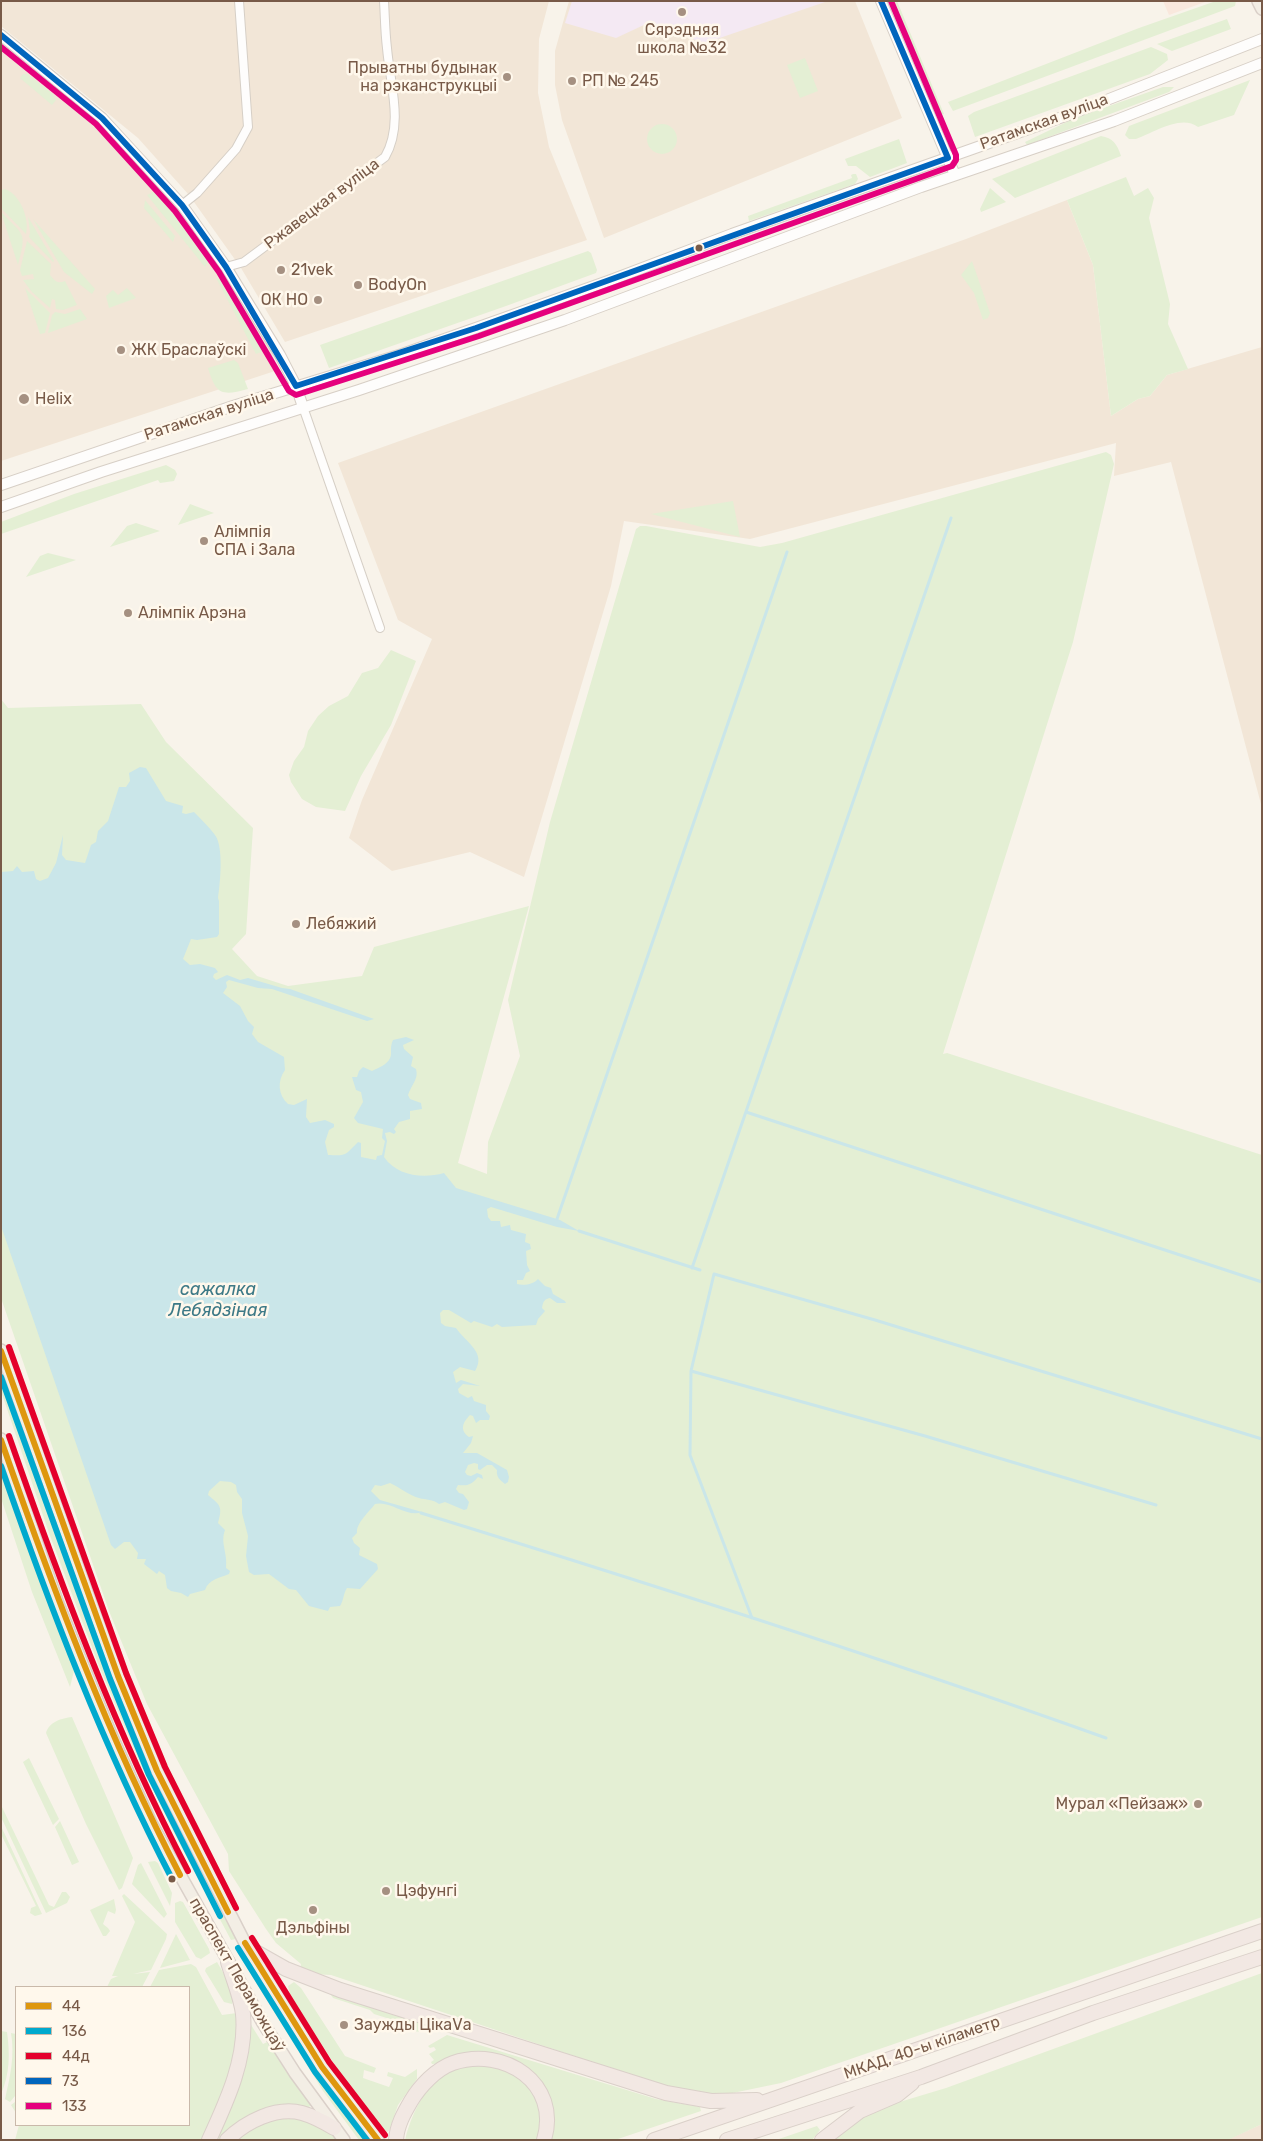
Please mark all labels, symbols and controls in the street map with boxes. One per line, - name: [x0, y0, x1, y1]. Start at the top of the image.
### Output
- marker: Сярэдняя школа №32: [676, 6, 688, 18]
- place label: Сярэдняя школа №32: [637, 20, 727, 58]
- place label: Прыватны будынак на рэканструкцыі: [348, 58, 497, 96]
- marker: Прыватны будынак на рэканструкцыі: [501, 71, 513, 83]
- place label: РП № 245: [582, 71, 659, 91]
- marker: РП № 245: [566, 75, 578, 87]
- street label: Ратамская вуліца: [977, 90, 1111, 154]
- street label: Ржавецкая вуліца: [261, 155, 383, 253]
- unlabelled marker: [694, 243, 704, 253]
- place label: 21vek: [291, 260, 333, 280]
- marker: 21vek: [275, 264, 287, 276]
- place label: BodyOn: [368, 275, 427, 295]
- marker: BodyOn: [352, 279, 364, 291]
- place label: ОК НО: [261, 290, 308, 310]
- marker: ОК НО: [312, 294, 324, 306]
- place label: ЖК Браслаўскі: [131, 340, 246, 360]
- marker: ЖК Браслаўскі: [115, 344, 127, 356]
- street label: Ратамская вуліца: [142, 385, 276, 445]
- place label: Helix: [35, 389, 72, 409]
- marker: Helix: [17, 392, 31, 406]
- place label: Алімпія СПА і Зала: [214, 522, 295, 560]
- marker: Алімпія СПА і Зала: [198, 535, 210, 547]
- place label: Алімпік Арэна: [138, 603, 246, 623]
- marker: Алімпік Арэна: [122, 607, 134, 619]
- place label: Лебяжий: [306, 914, 377, 934]
- marker: Лебяжий: [290, 918, 302, 930]
- water label: сажалка Лебядзіная: [169, 1279, 267, 1322]
- place label: Мурал «Пейзаж»: [1056, 1794, 1188, 1814]
- marker: Мурал «Пейзаж»: [1192, 1798, 1204, 1810]
- unlabelled marker: [167, 1874, 177, 1884]
- place label: Цэфунгі: [396, 1881, 457, 1901]
- marker: Цэфунгі: [380, 1885, 392, 1897]
- street label: праспект Пераможцаў: [185, 1894, 289, 2056]
- marker: Дэльфіны: [307, 1904, 319, 1916]
- place label: Дэльфіны: [276, 1918, 350, 1938]
- legend: [15, 1986, 190, 2126]
- text: 44: [62, 1997, 81, 2015]
- street label: МКАД, 40-ы кіламетр: [841, 2012, 1003, 2084]
- place label: Заужды ЦікаVа: [354, 2015, 472, 2035]
- marker: Заужды ЦікаVа: [338, 2019, 350, 2031]
- text: 136: [62, 2022, 86, 2040]
- text: 44д: [62, 2047, 90, 2065]
- text: 73: [62, 2072, 79, 2090]
- text: 133: [62, 2097, 86, 2115]

